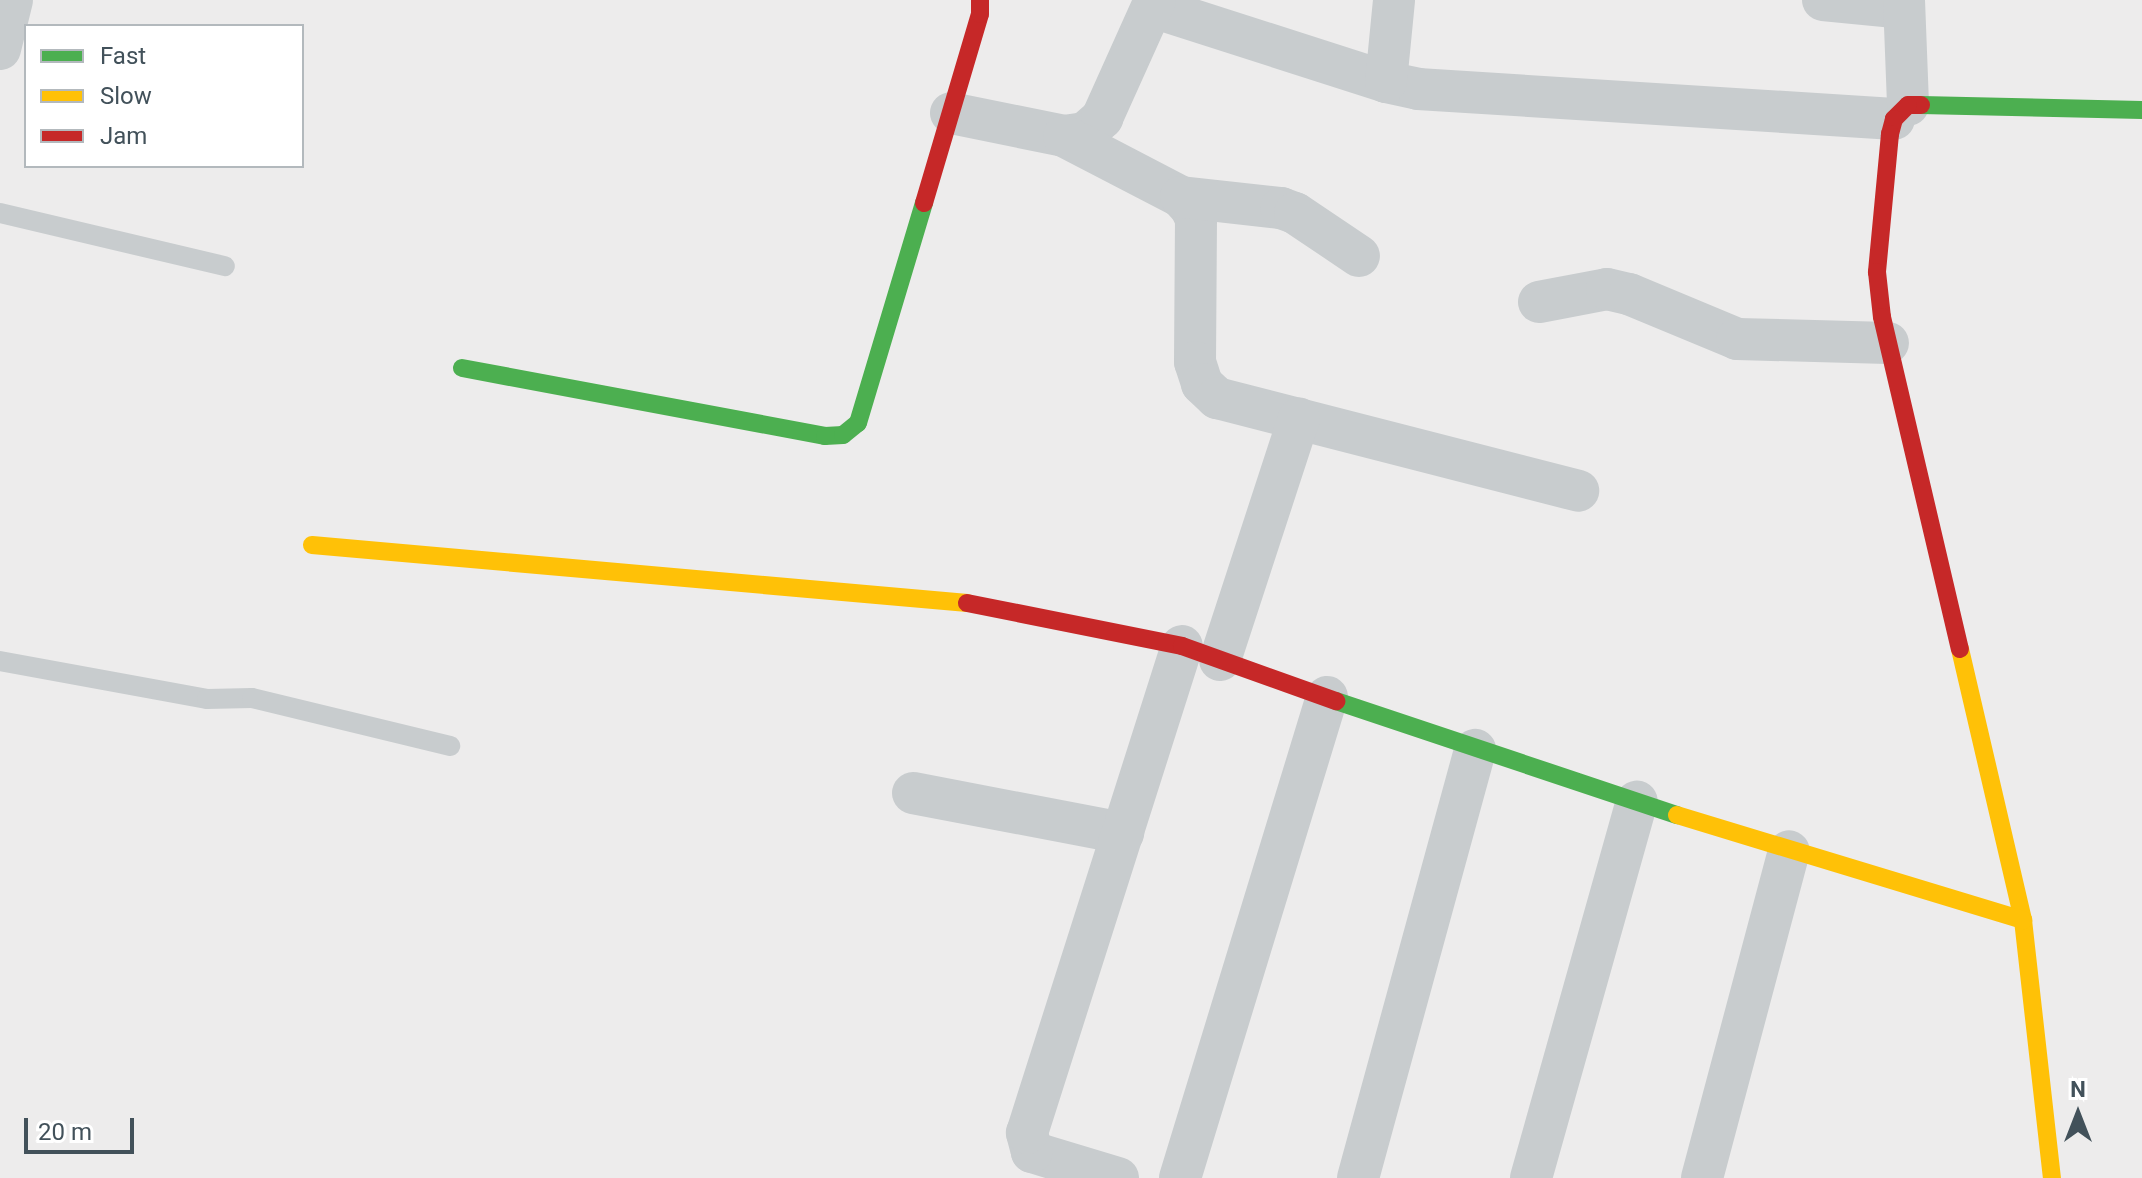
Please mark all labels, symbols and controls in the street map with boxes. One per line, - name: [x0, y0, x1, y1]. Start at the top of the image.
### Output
- legend: [24, 24, 304, 168]
- text: Fast: [100, 42, 146, 70]
- text: Slow: [100, 82, 152, 110]
- text: Jam: [100, 122, 147, 150]
- north arrow: [2038, 1074, 2118, 1154]
- text: N: [2070, 1077, 2086, 1102]
- scale bar: [28, 1102, 138, 1152]
- text: 20 m: [38, 1118, 92, 1146]

